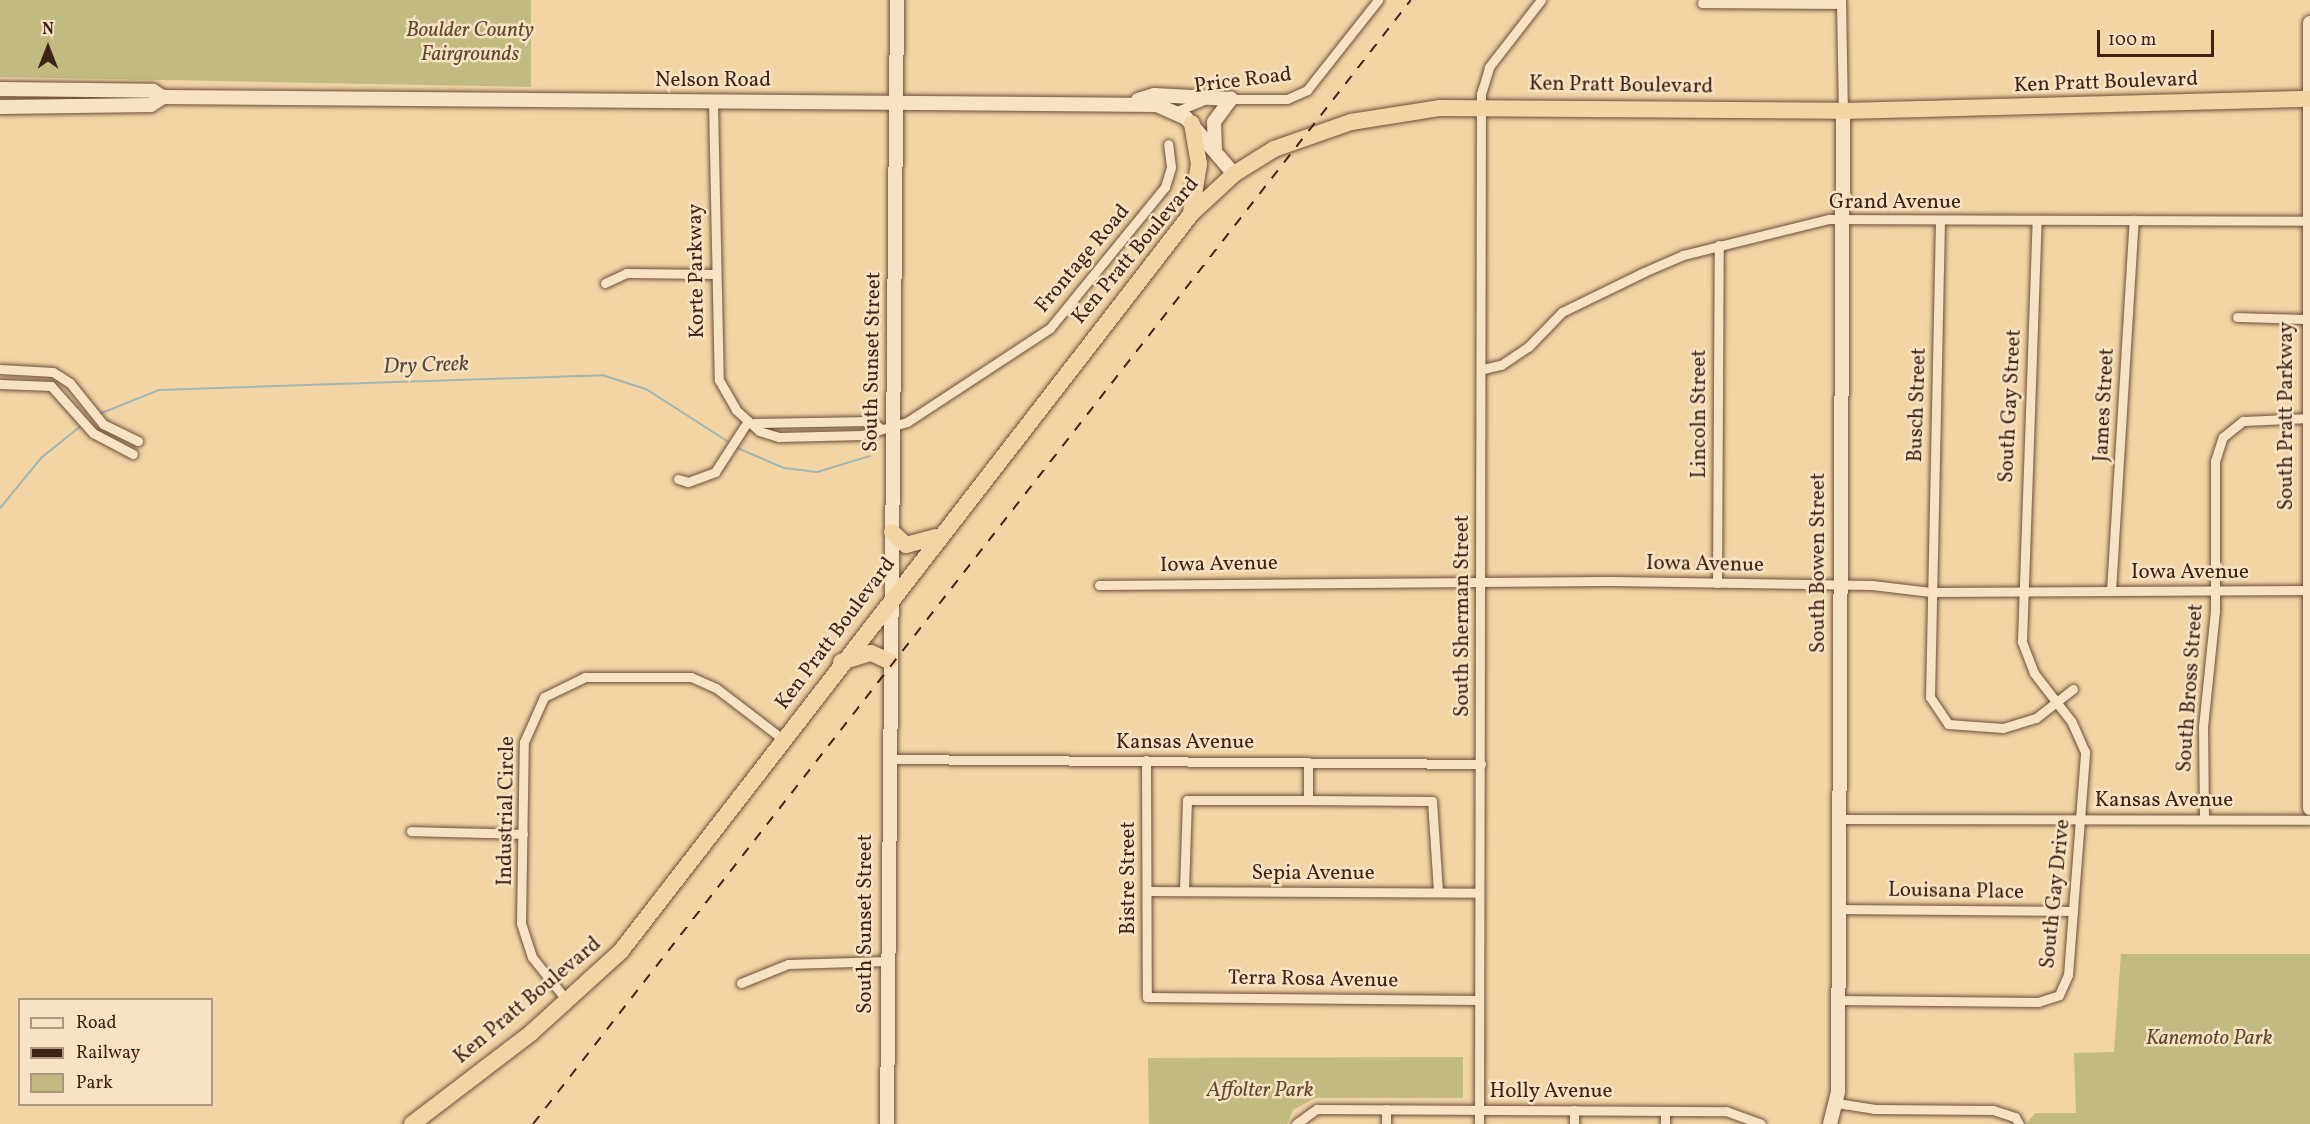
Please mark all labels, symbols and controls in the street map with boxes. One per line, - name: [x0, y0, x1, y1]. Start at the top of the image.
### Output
- north arrow: [18, 18, 78, 78]
- park label: Boulder County Fairgrounds: [406, 18, 534, 68]
- scale bar: [2100, 18, 2217, 56]
- text: N: [42, 19, 54, 41]
- text: 100 m: [2108, 28, 2157, 53]
- street label: Price Road: [1193, 63, 1293, 99]
- street label: Ken Pratt Boulevard: [2013, 67, 2199, 99]
- street label: Nelson Road: [655, 68, 771, 94]
- street label: Ken Pratt Boulevard: [1529, 72, 1713, 100]
- street label: Ken Pratt Boulevard: [1067, 172, 1205, 330]
- street label: Grand Avenue: [1829, 190, 1961, 216]
- street label: Frontage Road: [1030, 200, 1136, 318]
- street label: Korte Parkway: [683, 203, 711, 339]
- street label: South Sunset Street: [859, 272, 887, 452]
- street label: South Pratt Parkway: [2274, 322, 2300, 510]
- street label: South Gay Street: [1994, 328, 2028, 484]
- street label: Busch Street: [1903, 347, 1933, 463]
- street label: James Street: [2089, 347, 2121, 463]
- street label: Lincoln Street: [1687, 349, 1713, 479]
- water label: Dry Creek: [382, 351, 470, 381]
- street label: South Bowen Street: [1806, 473, 1832, 653]
- street label: South Sherman Street: [1450, 515, 1476, 717]
- street label: Iowa Avenue: [1160, 551, 1278, 579]
- street label: Iowa Avenue: [1646, 551, 1764, 579]
- street label: Ken Pratt Boulevard: [770, 553, 902, 715]
- street label: Iowa Avenue: [2131, 560, 2249, 586]
- street label: South Bross Street: [2173, 603, 2209, 773]
- street label: Kansas Avenue: [1116, 730, 1254, 756]
- street label: Industrial Circle: [493, 736, 521, 886]
- street label: Kansas Avenue: [2095, 788, 2233, 814]
- street label: South Gay Drive: [2036, 818, 2076, 970]
- street label: Bistre Street: [1116, 821, 1142, 935]
- street label: South Sunset Street: [853, 834, 879, 1014]
- street label: Sepia Avenue: [1251, 861, 1375, 887]
- street label: Louisana Place: [1888, 878, 2024, 906]
- street label: Ken Pratt Boulevard: [449, 932, 607, 1070]
- street label: Terra Rosa Avenue: [1228, 966, 1398, 994]
- legend: [18, 998, 213, 1106]
- text: Road: [76, 1011, 117, 1036]
- park label: Kanemoto Park: [2146, 1026, 2272, 1052]
- text: Railway: [76, 1041, 140, 1066]
- text: Park: [76, 1071, 113, 1096]
- park label: Affolter Park: [1206, 1078, 1314, 1104]
- street label: Holly Avenue: [1489, 1079, 1613, 1105]

